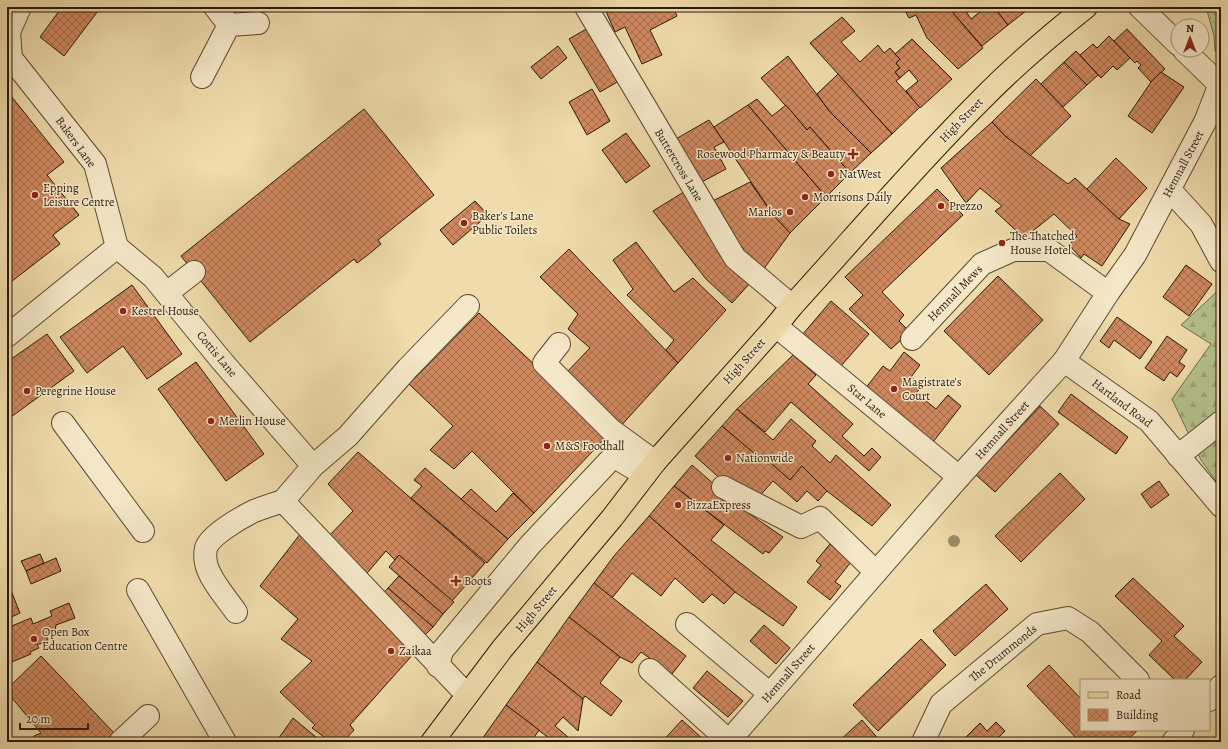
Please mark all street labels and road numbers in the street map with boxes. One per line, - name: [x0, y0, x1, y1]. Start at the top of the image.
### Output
- street label: High Street: [936, 94, 986, 146]
- street label: Bakers Lane: [52, 113, 100, 171]
- street label: Buttercross Lane: [651, 125, 707, 205]
- street label: Hemnall Street: [1159, 128, 1207, 200]
- street label: Hemnall Mews: [924, 261, 986, 325]
- street label: Cottis Lane: [193, 328, 241, 380]
- street label: High Street: [719, 335, 769, 387]
- street label: Hartland Road: [1088, 375, 1156, 431]
- street label: Star Lane: [844, 380, 890, 422]
- street label: Hemnall Street: [971, 397, 1033, 463]
- street label: High Street: [512, 582, 560, 636]
- street label: The Drummonds: [966, 621, 1040, 685]
- street label: Hemnall Street: [758, 640, 818, 706]

